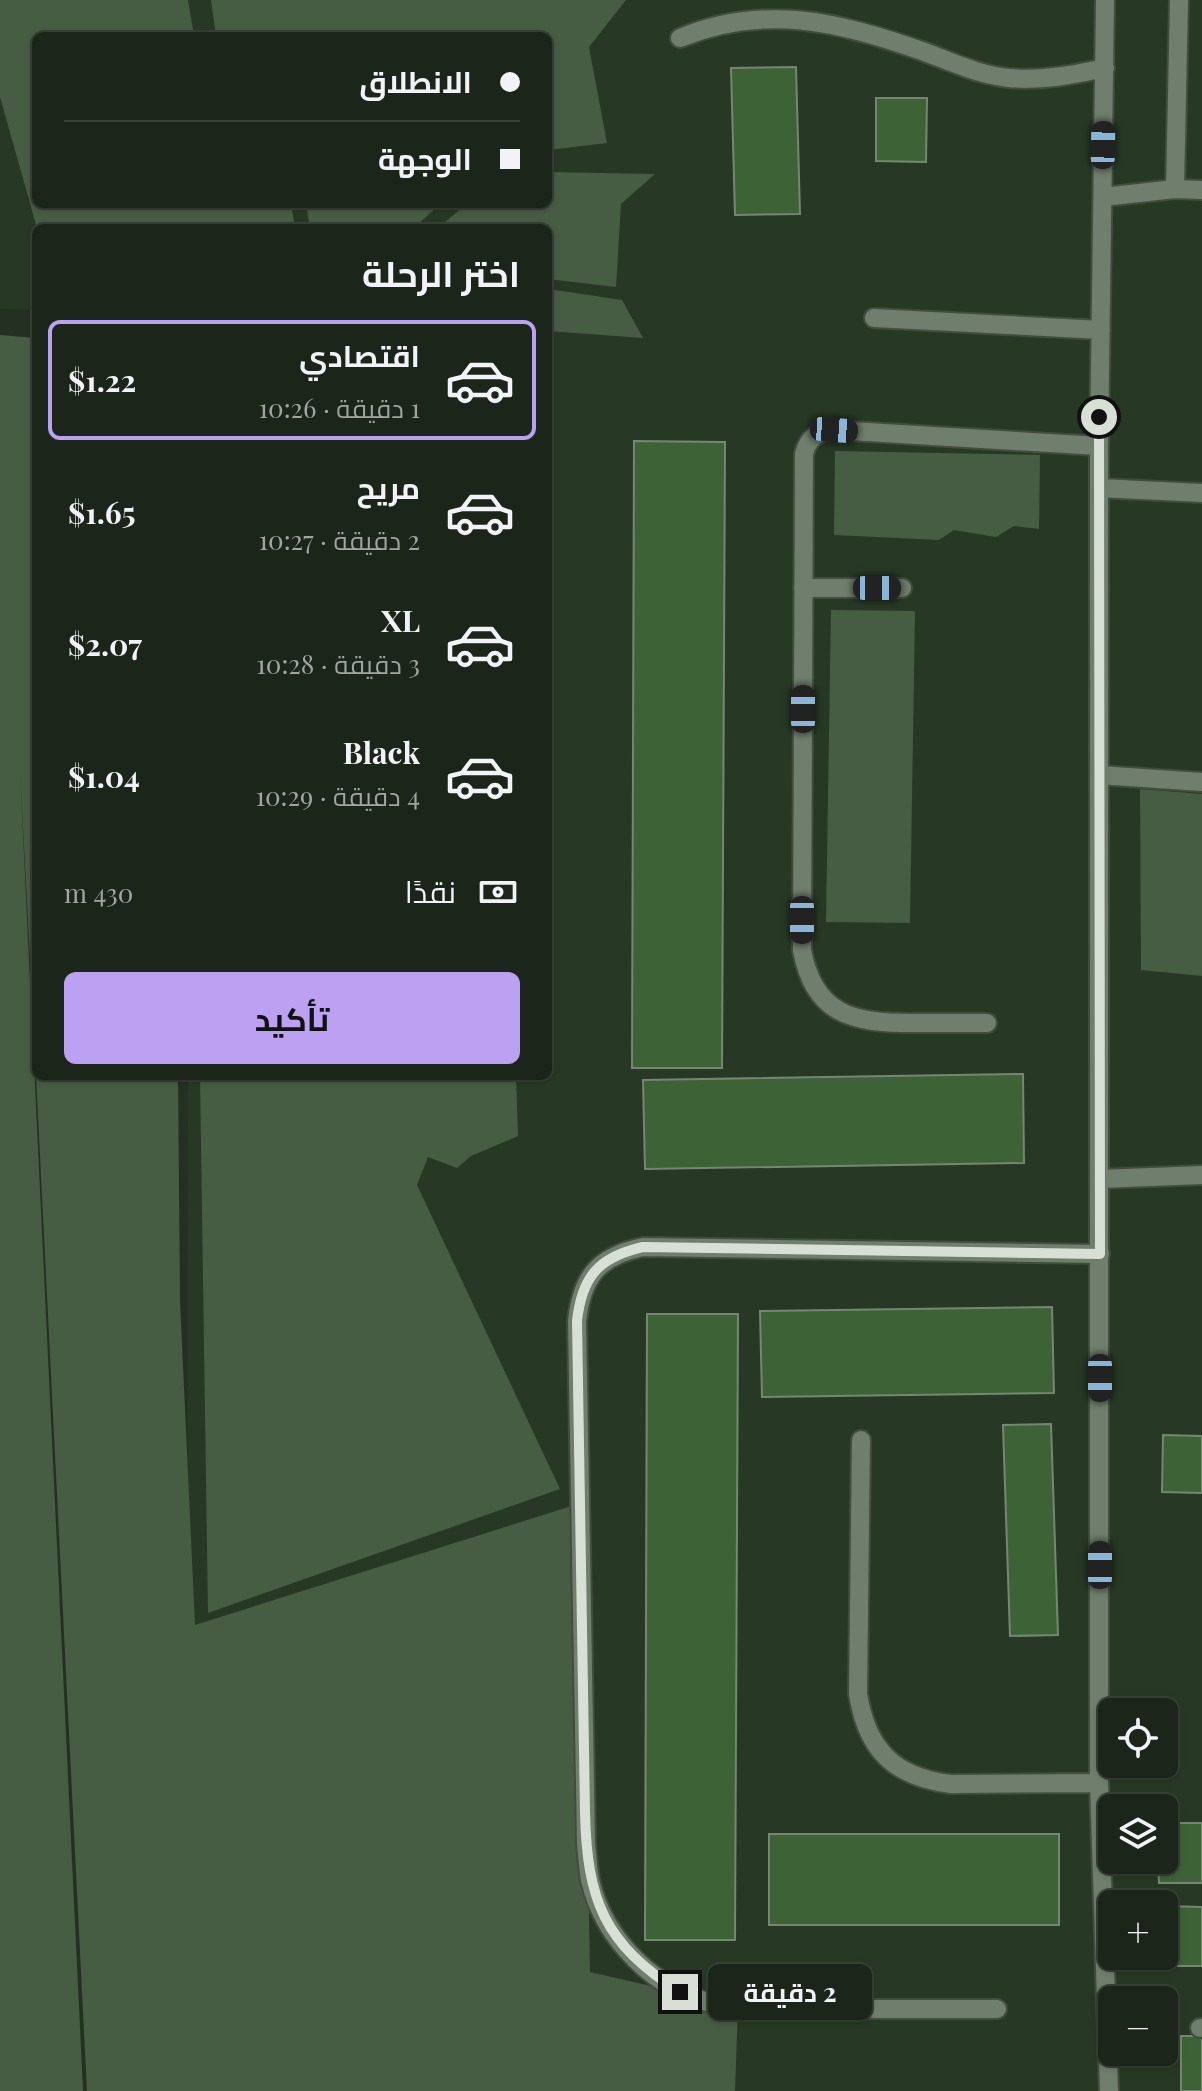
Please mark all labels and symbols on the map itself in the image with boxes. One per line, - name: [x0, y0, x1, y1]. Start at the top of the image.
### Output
- car: [1091, 121, 1115, 169]
- route start: [1081, 399, 1117, 435]
- car: [809, 416, 859, 444]
- car: [853, 576, 901, 600]
- car: [791, 685, 815, 733]
- car: [790, 896, 814, 944]
- car: [1088, 1354, 1112, 1402]
- car: [1088, 1541, 1112, 1589]
- callout: 2 دقيقة: [708, 1964, 872, 2020]
- route end: [662, 1974, 698, 2010]

